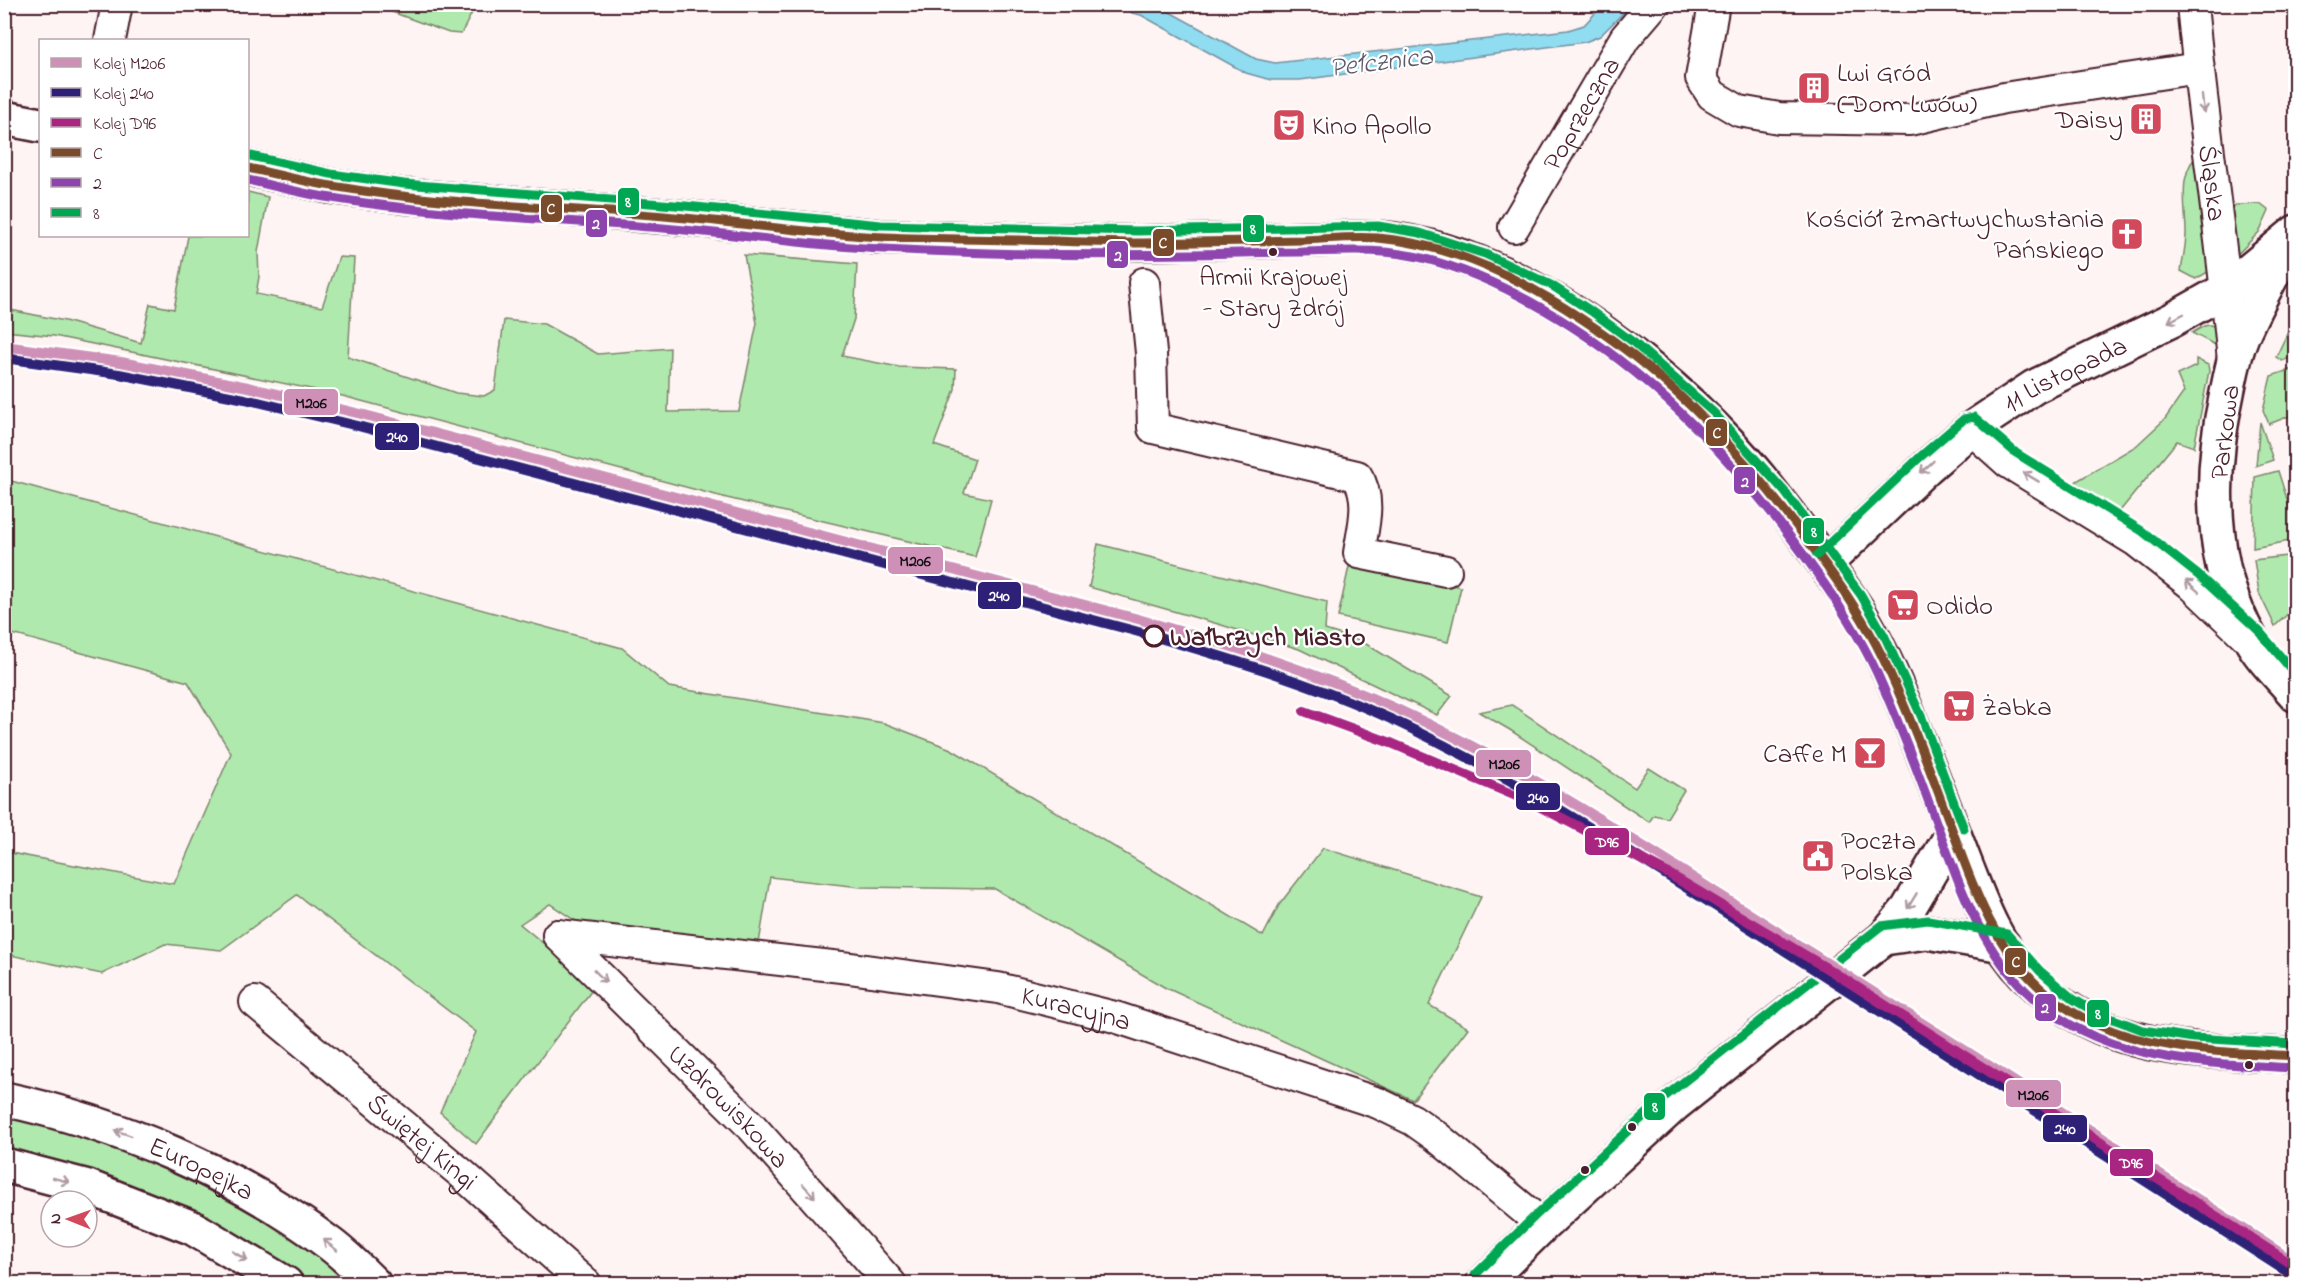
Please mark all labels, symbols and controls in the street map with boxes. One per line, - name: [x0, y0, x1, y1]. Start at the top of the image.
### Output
- water label: Pełcznica: [1327, 37, 1436, 90]
- legend: [39, 39, 249, 237]
- street label: Poprzeczna: [1534, 50, 1632, 179]
- text: Kolej M206: [93, 52, 165, 78]
- place label: Lwi Gród (Dom Lwów): [1837, 55, 1977, 125]
- building icon: Lwi Gród (Dom Lwów): [1796, 70, 1832, 106]
- text: Kolej 240: [93, 82, 154, 108]
- one-way arrow: [2197, 94, 2208, 114]
- building icon: Daisy: [2128, 101, 2164, 137]
- place label: Daisy: [2054, 102, 2123, 141]
- theatre icon: Kino Apollo: [1271, 107, 1307, 143]
- place label: Kino Apollo: [1312, 108, 1432, 147]
- text: Kolej D96: [93, 112, 156, 138]
- text: C: [93, 142, 103, 168]
- street label: Śląska: [2186, 143, 2234, 224]
- text: 2: [93, 172, 102, 198]
- line badge: 8: [617, 187, 640, 216]
- text: 8: [624, 191, 631, 215]
- line badge: C: [540, 194, 563, 223]
- text: C: [547, 198, 556, 222]
- place label: Kościół Zmartwychwstania Pańskiego: [1806, 201, 2104, 271]
- text: 8: [93, 202, 100, 228]
- line badge: 2: [585, 209, 608, 238]
- text: 2: [591, 213, 600, 237]
- line badge: 8: [1242, 214, 1265, 243]
- church icon: Kościół Zmartwychwstania Pańskiego: [2109, 216, 2145, 252]
- text: 8: [1249, 218, 1256, 242]
- line badge: C: [1152, 228, 1175, 257]
- text: C: [1159, 232, 1168, 256]
- line badge: 2: [1106, 240, 1129, 269]
- text: 2: [1113, 245, 1122, 269]
- marker: Armii Krajowej - Stary Zdrój: [1267, 246, 1279, 258]
- place label: Armii Krajowej - Stary Zdrój: [1199, 260, 1348, 329]
- one-way arrow: [2167, 313, 2185, 324]
- street label: 11 Listopada: [1996, 328, 2134, 424]
- street label: Parkowa: [2201, 383, 2252, 482]
- line badge: M206: [283, 388, 339, 416]
- text: M206: [295, 392, 328, 416]
- line badge: C: [1705, 418, 1728, 447]
- line badge: 240: [374, 422, 420, 451]
- text: C: [1713, 422, 1722, 446]
- text: 240: [385, 426, 408, 450]
- one-way arrow: [1920, 460, 1935, 474]
- line badge: 2: [1733, 466, 1756, 495]
- one-way arrow: [2023, 470, 2040, 482]
- text: 2: [1740, 471, 1749, 495]
- line badge: 8: [1802, 517, 1825, 545]
- text: 8: [1810, 521, 1817, 545]
- line badge: M206: [887, 546, 944, 575]
- text: M206: [899, 550, 932, 574]
- one-way arrow: [2185, 579, 2200, 593]
- line badge: 240: [977, 581, 1022, 610]
- text: 240: [987, 585, 1010, 609]
- supermarket icon: Odido: [1885, 587, 1921, 623]
- place label: Odido: [1926, 588, 1993, 627]
- place label: Wałbrzych Miasto: [1170, 619, 1366, 658]
- marker: Wałbrzych Miasto: [1143, 625, 1165, 647]
- supermarket icon: Żabka: [1941, 688, 1977, 724]
- place label: Żabka: [1982, 689, 2052, 728]
- bar icon: Caffe M: [1852, 735, 1888, 771]
- place label: Caffe M: [1763, 736, 1847, 775]
- line badge: M206: [1475, 749, 1532, 778]
- text: M206: [1488, 753, 1521, 777]
- line badge: 240: [1515, 782, 1561, 811]
- text: 240: [1526, 787, 1549, 811]
- place label: Poczta Polska: [1841, 823, 1916, 893]
- line badge: D96: [1584, 827, 1630, 856]
- text: D96: [1594, 831, 1620, 855]
- public building icon: Poczta Polska: [1800, 838, 1836, 874]
- one-way arrow: [1906, 892, 1918, 909]
- line badge: C: [2004, 947, 2027, 976]
- text: C: [2012, 951, 2021, 975]
- one-way arrow: [592, 968, 607, 983]
- street label: Kuracyjna: [1017, 977, 1136, 1043]
- line badge: 2: [2034, 993, 2057, 1022]
- text: 2: [2040, 997, 2049, 1021]
- line badge: 8: [2086, 999, 2110, 1028]
- text: 8: [2094, 1003, 2101, 1027]
- street label: Uzdrowiskowa: [657, 1037, 797, 1179]
- unlabelled marker: [2243, 1059, 2255, 1071]
- line badge: M206: [2005, 1079, 2062, 1108]
- text: M206: [2017, 1084, 2050, 1108]
- street label: Świętej Kingi: [357, 1085, 485, 1201]
- line badge: 8: [1643, 1092, 1666, 1121]
- text: 8: [1651, 1096, 1658, 1120]
- line badge: 240: [2042, 1114, 2088, 1143]
- text: 240: [2053, 1118, 2076, 1142]
- unlabelled marker: [1626, 1121, 1638, 1133]
- one-way arrow: [114, 1126, 133, 1137]
- street label: Europejka: [142, 1128, 261, 1212]
- line badge: D96: [2109, 1148, 2154, 1177]
- text: D96: [2118, 1152, 2144, 1176]
- unlabelled marker: [1579, 1164, 1591, 1176]
- one-way arrow: [51, 1175, 70, 1186]
- one-way arrow: [802, 1183, 816, 1198]
- north arrow: [39, 1189, 99, 1249]
- text: N: [44, 1213, 68, 1224]
- one-way arrow: [323, 1238, 339, 1251]
- one-way arrow: [231, 1250, 248, 1262]

